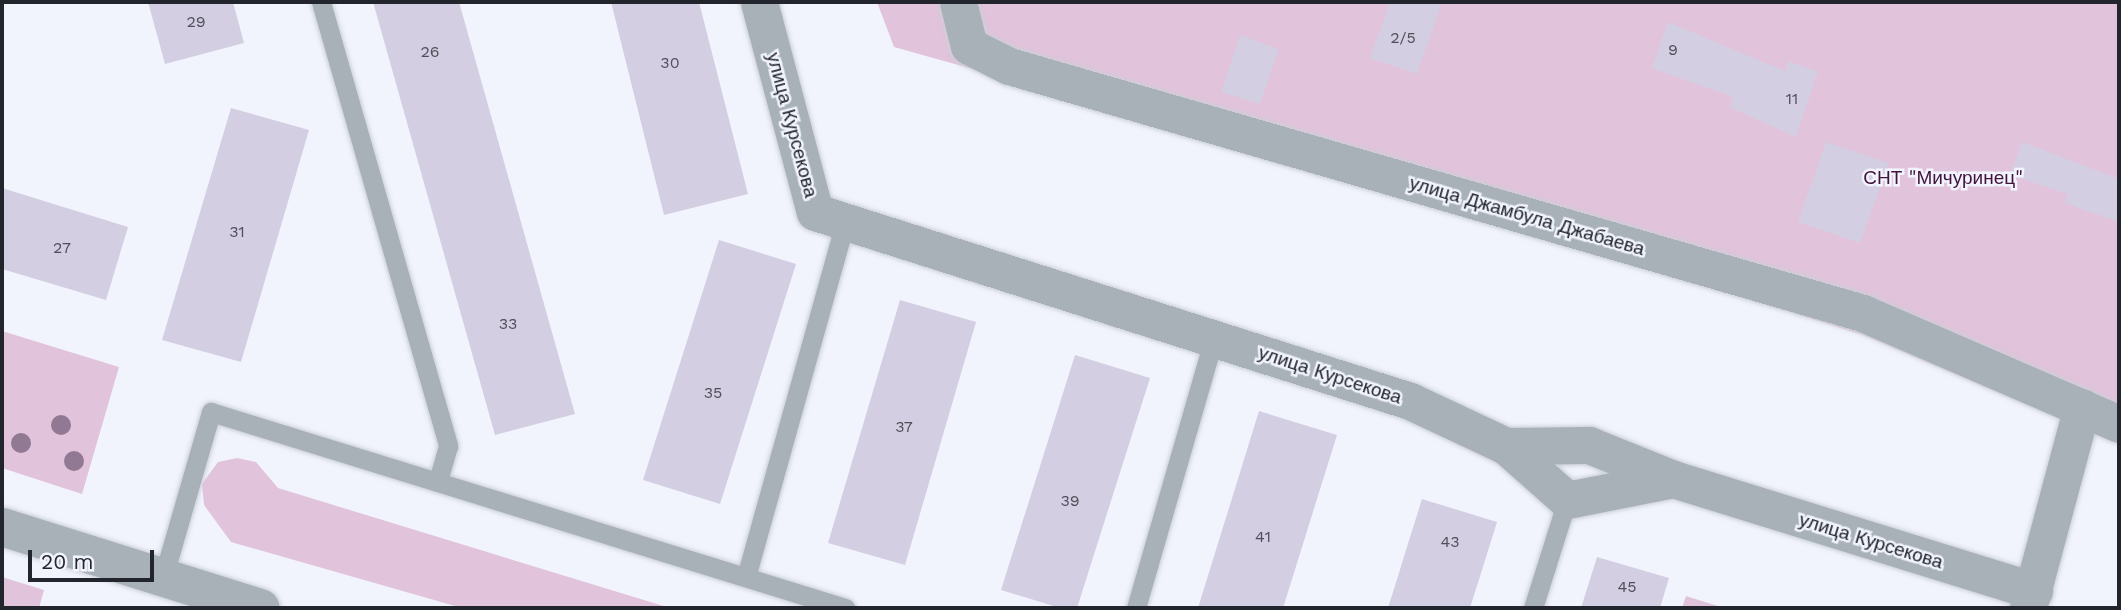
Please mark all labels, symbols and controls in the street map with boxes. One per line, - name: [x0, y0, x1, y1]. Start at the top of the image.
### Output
- house number: 29: [186, 12, 206, 32]
- house number: 2/5: [1390, 28, 1416, 48]
- house number: 9: [1668, 40, 1678, 60]
- house number: 26: [420, 42, 440, 62]
- street label: улица Курсекова: [762, 50, 822, 200]
- house number: 30: [660, 53, 680, 73]
- house number: 11: [1786, 89, 1798, 109]
- park label: СНТ "Мичуринец": [1863, 167, 2023, 189]
- street label: улица Джамбула Джабаева: [1407, 171, 1647, 261]
- house number: 31: [229, 222, 245, 242]
- house number: 27: [53, 238, 71, 258]
- house number: 33: [499, 314, 517, 334]
- street label: улица Курсекова: [1256, 341, 1404, 409]
- house number: 35: [704, 383, 722, 403]
- house number: 37: [895, 417, 913, 437]
- house number: 39: [1060, 491, 1080, 511]
- street label: улица Курсекова: [1796, 508, 1946, 574]
- house number: 41: [1255, 527, 1271, 547]
- house number: 43: [1440, 532, 1460, 552]
- scale bar: [32, 536, 158, 580]
- text: 20 m: [41, 549, 93, 574]
- house number: 45: [1617, 577, 1637, 597]

